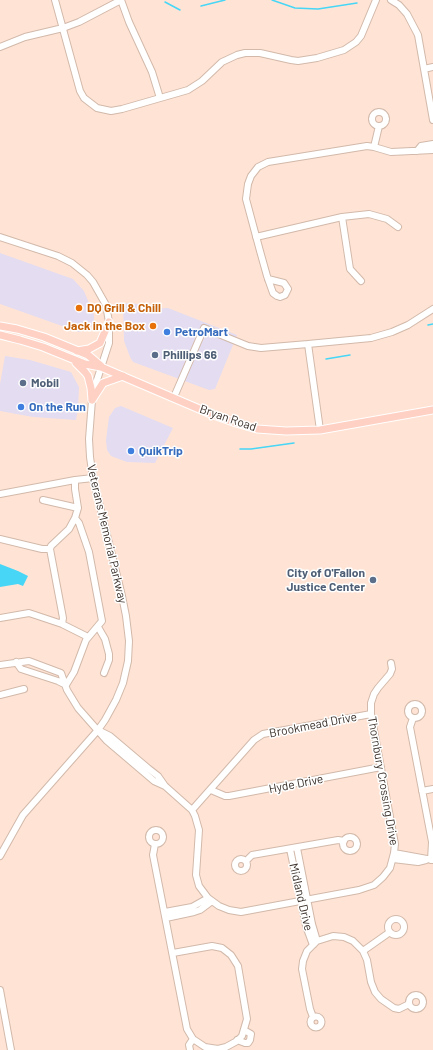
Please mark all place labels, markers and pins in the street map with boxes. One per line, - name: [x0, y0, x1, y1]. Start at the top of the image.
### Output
- place label: DQ Grill & Chill: [87, 301, 161, 315]
- marker: DQ Grill & Chill: [74, 303, 84, 313]
- place label: Jack in the Box: [64, 319, 145, 333]
- marker: Jack in the Box: [148, 321, 158, 331]
- place label: PetroMart: [175, 325, 228, 339]
- marker: PetroMart: [162, 327, 172, 337]
- place label: Phillips 66: [163, 348, 217, 362]
- marker: Phillips 66: [150, 350, 160, 360]
- place label: Mobil: [31, 376, 59, 390]
- marker: Mobil: [18, 378, 28, 388]
- place label: On the Run: [29, 400, 86, 414]
- marker: On the Run: [16, 402, 26, 412]
- place label: QuikTrip: [139, 444, 183, 458]
- marker: QuikTrip: [126, 446, 136, 456]
- place label: City of O'Fallon Justice Center: [286, 566, 365, 594]
- marker: City of O'Fallon Justice Center: [368, 575, 378, 585]

